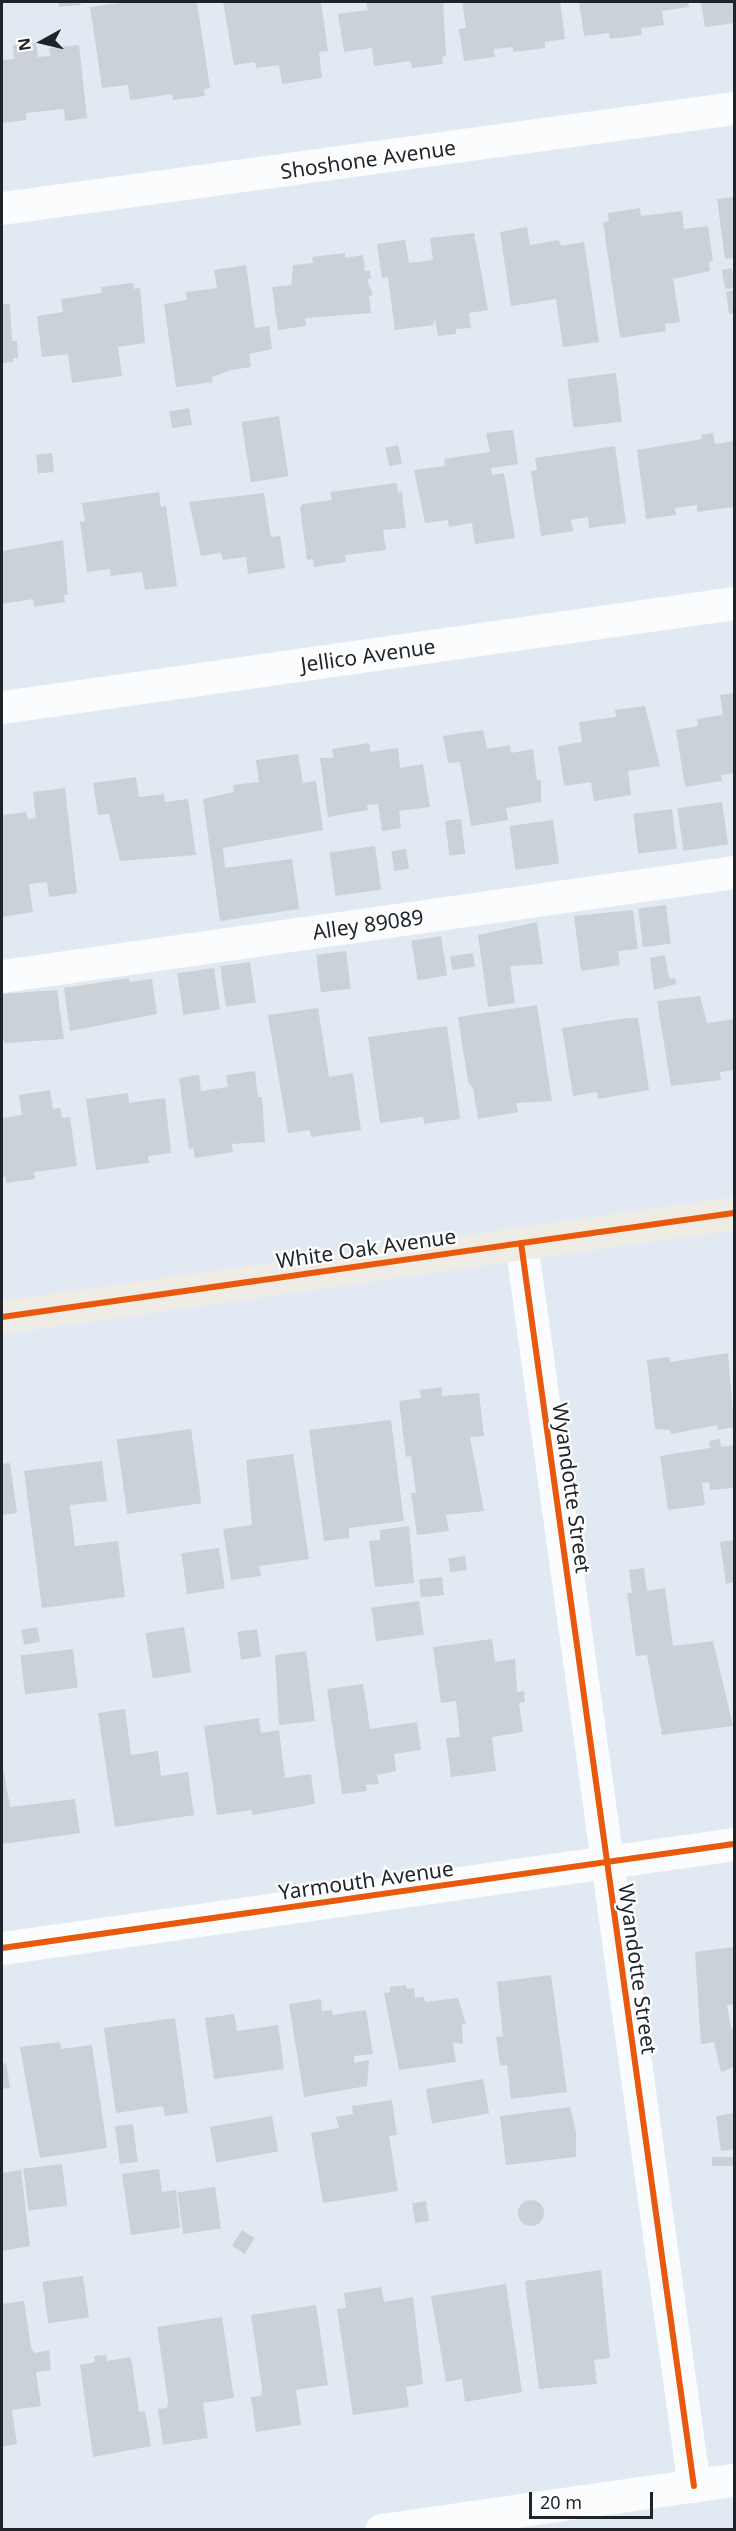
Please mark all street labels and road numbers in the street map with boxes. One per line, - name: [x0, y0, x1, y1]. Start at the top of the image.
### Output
- street label: Shoshone Avenue: [279, 134, 457, 184]
- street label: Jellico Avenue: [299, 633, 437, 677]
- street label: Alley 89089: [311, 904, 425, 944]
- street label: White Oak Avenue: [274, 1223, 458, 1273]
- street label: Wyandotte Street: [548, 1401, 596, 1575]
- street label: Yarmouth Avenue: [277, 1855, 455, 1905]
- street label: Wyandotte Street: [614, 1882, 662, 2056]

